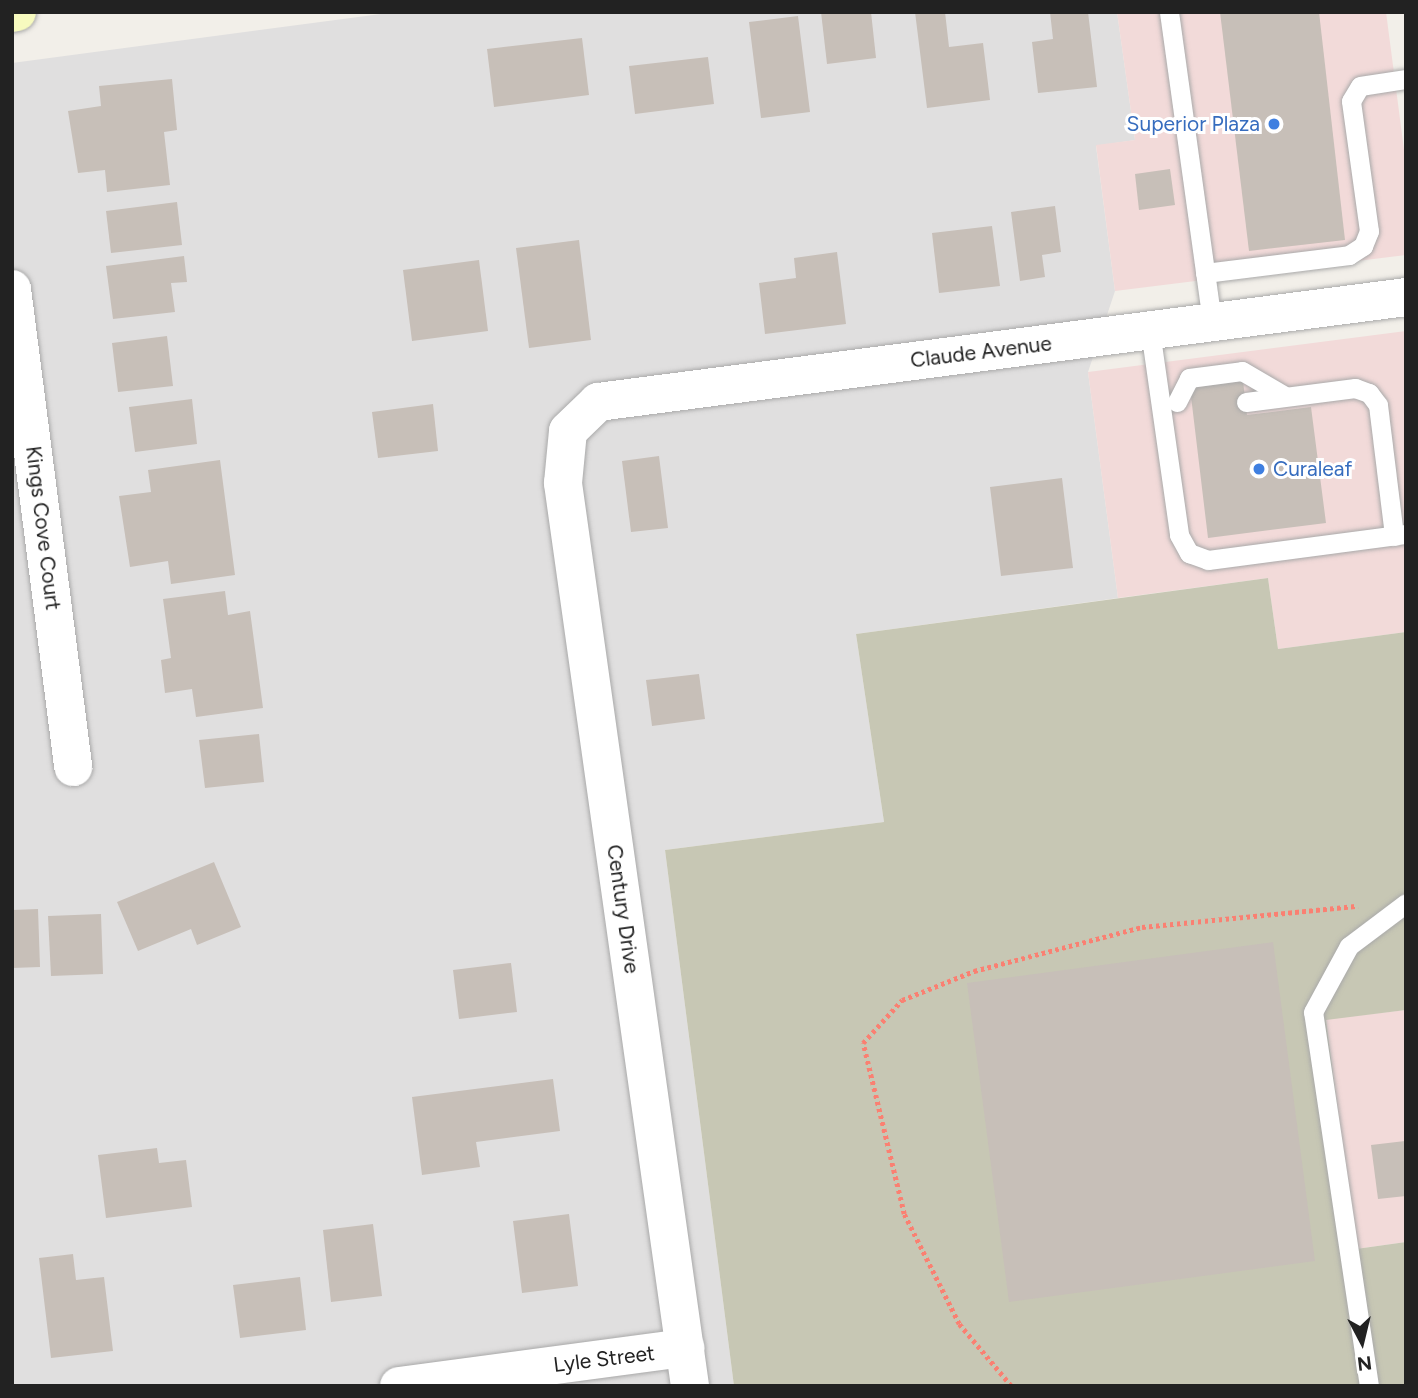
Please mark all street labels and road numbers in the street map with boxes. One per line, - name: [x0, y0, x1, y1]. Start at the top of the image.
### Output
- street label: Claude Avenue: [909, 331, 1053, 373]
- street label: Kings Cove Court: [20, 445, 66, 611]
- street label: Century Drive: [601, 843, 645, 975]
- street label: Lyle Street: [552, 1340, 656, 1378]

